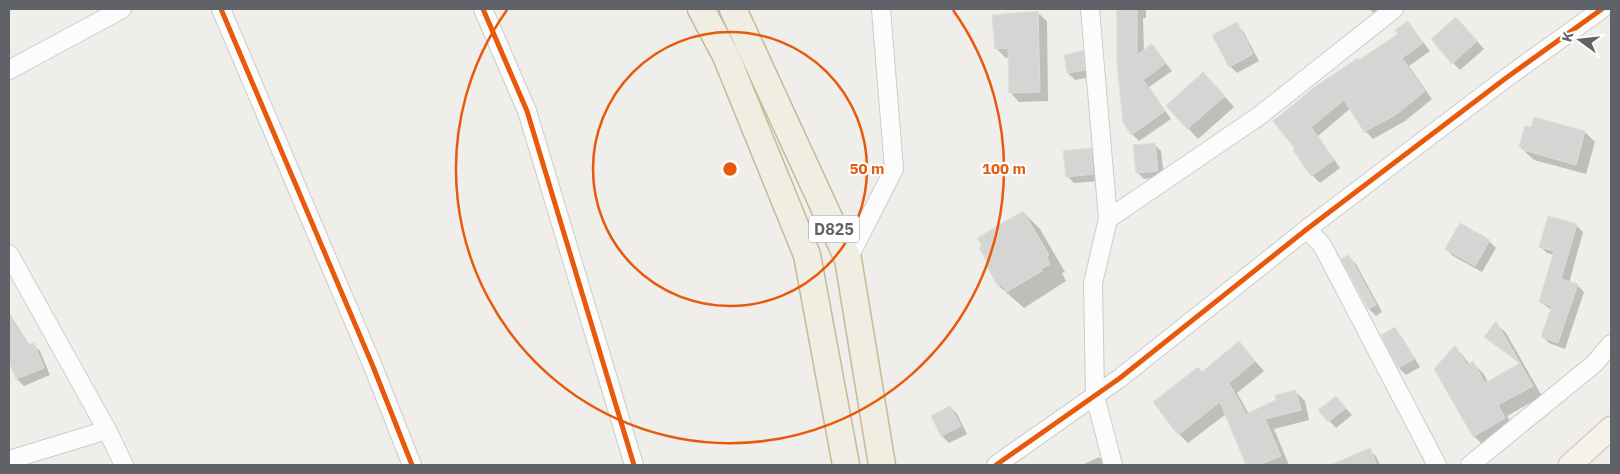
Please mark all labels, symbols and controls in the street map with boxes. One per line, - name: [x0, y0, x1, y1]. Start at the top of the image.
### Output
- north arrow: [1555, 15, 1605, 65]
- text: K: [1557, 29, 1577, 44]
- text: 50 m: [850, 159, 884, 178]
- text: 100 m: [982, 159, 1026, 178]
- centre of rings: [721, 160, 739, 178]
- road number: D825: [809, 215, 859, 242]

